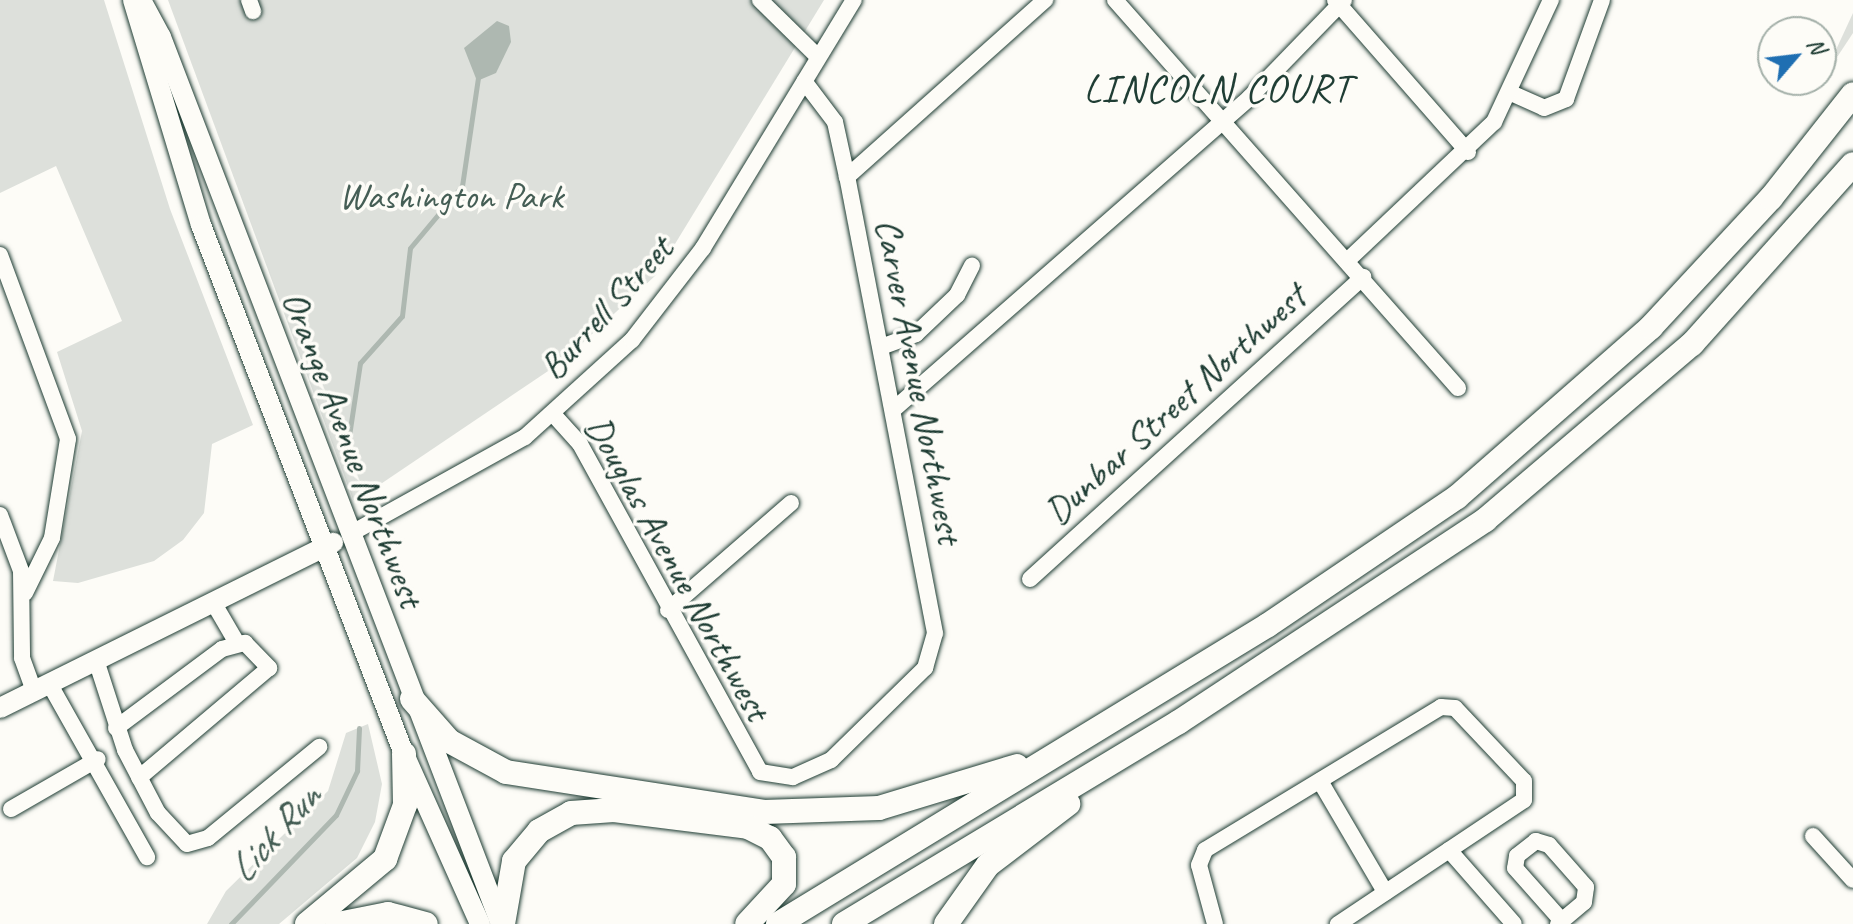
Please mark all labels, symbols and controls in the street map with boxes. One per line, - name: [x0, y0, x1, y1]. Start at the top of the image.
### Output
- north arrow: [1757, 16, 1837, 96]
- text: N: [1801, 33, 1832, 58]
- district label: LINCOLN COURT: [1086, 64, 1350, 112]
- park label: Washington Park: [339, 173, 563, 219]
- street label: Carver Avenue Northwest: [865, 215, 973, 547]
- street label: Burrell Street: [529, 226, 683, 390]
- street label: Dunbar Street Northwest: [1035, 274, 1315, 534]
- street label: Orange Avenue Northwest: [272, 285, 434, 613]
- street label: Douglas Avenue Northwest: [575, 408, 781, 728]
- water label: Lick Run: [217, 774, 331, 892]

